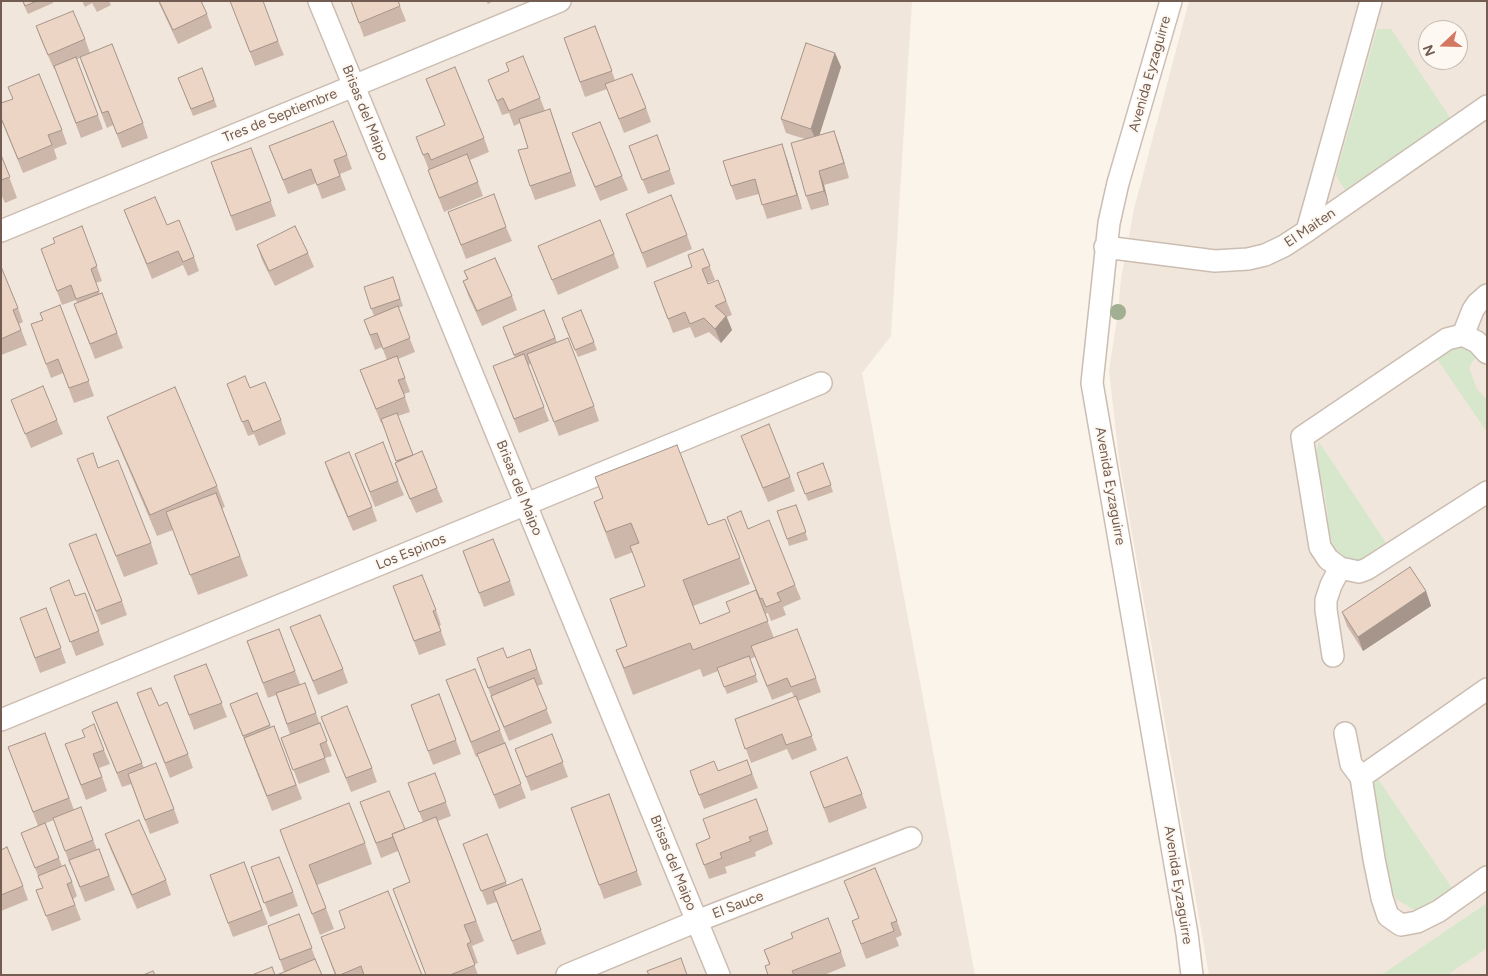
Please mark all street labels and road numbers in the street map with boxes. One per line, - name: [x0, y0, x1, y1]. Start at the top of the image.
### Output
- street label: Avenida Eyzaguirre: [1125, 14, 1175, 134]
- street label: Brisas del Maipo: [338, 63, 392, 163]
- street label: Tres de Septiembre: [220, 85, 340, 147]
- street label: El Maiten: [1281, 205, 1339, 251]
- street label: Avenida Eyzaguirre: [1091, 425, 1129, 547]
- street label: Brisas del Maipo: [492, 438, 546, 538]
- street label: Los Espinos: [373, 530, 449, 574]
- street label: Brisas del Maipo: [646, 813, 700, 913]
- street label: Avenida Eyzaguirre: [1160, 824, 1196, 946]
- street label: El Sauce: [710, 888, 766, 922]

